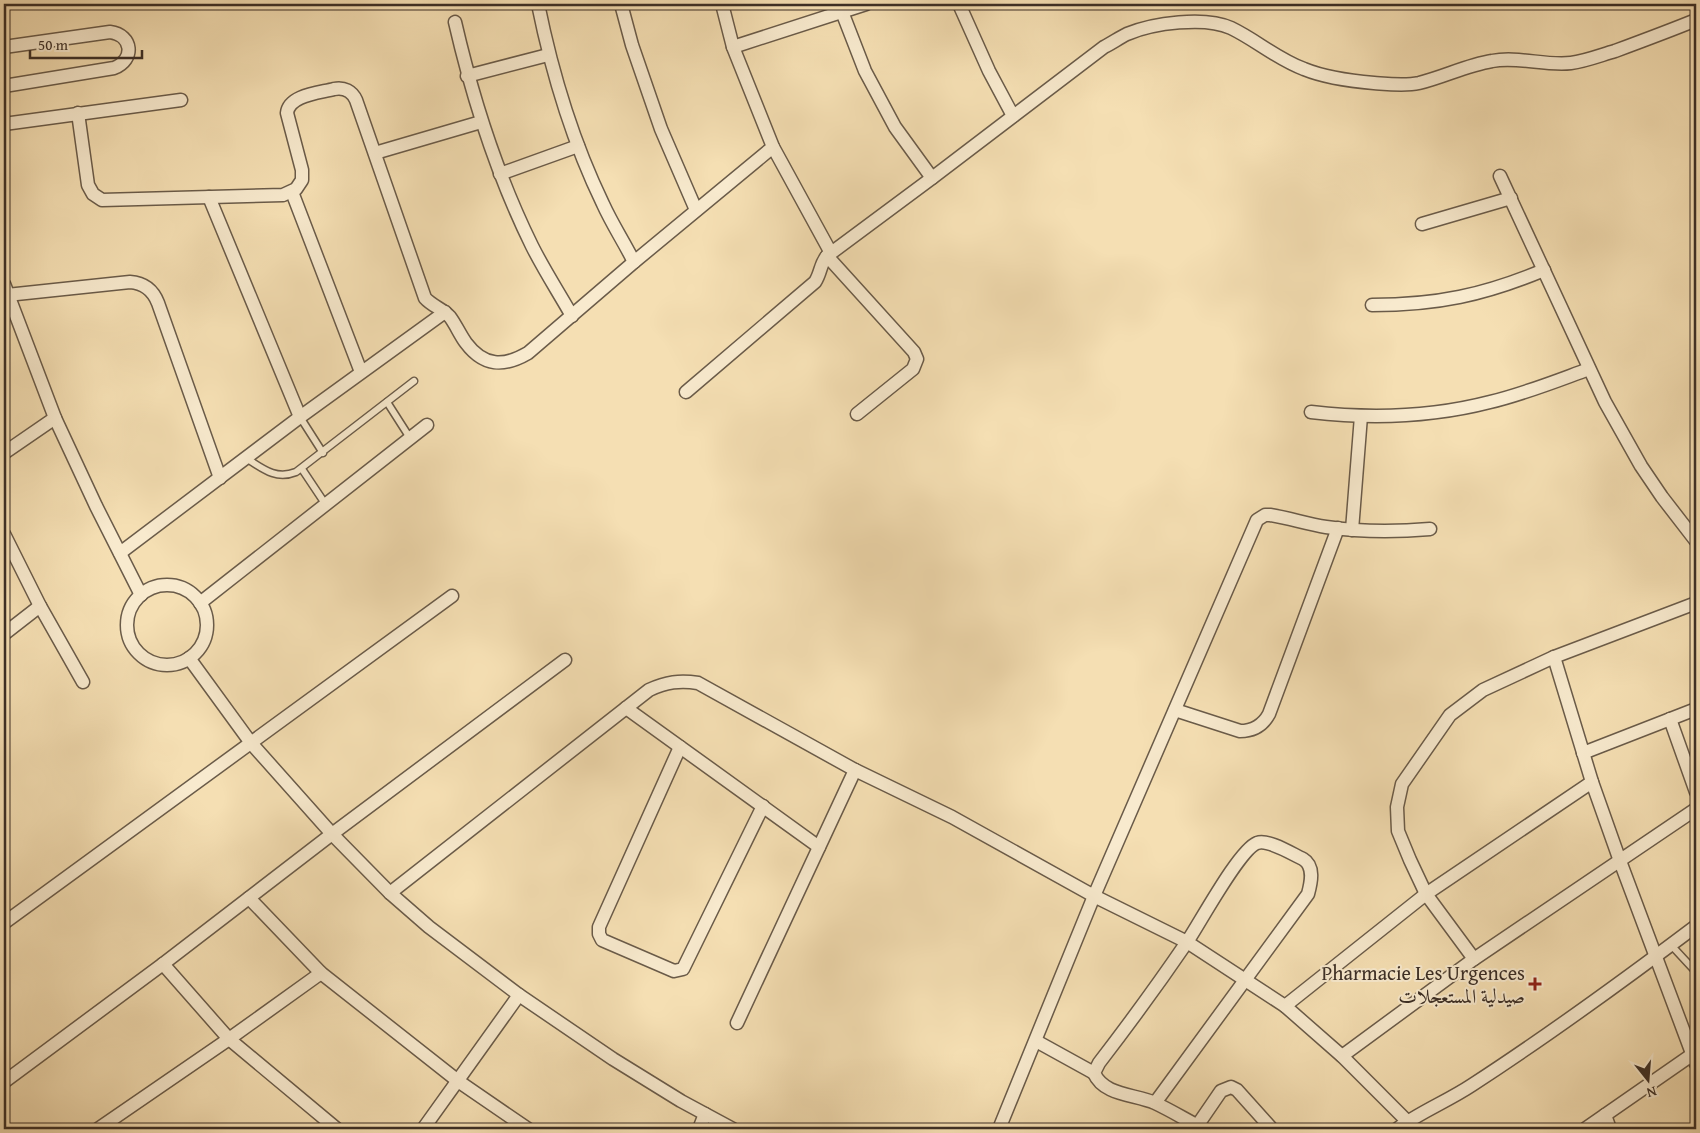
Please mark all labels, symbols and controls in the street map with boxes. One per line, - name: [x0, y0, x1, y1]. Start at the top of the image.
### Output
- scale bar: [30, 28, 142, 60]
- text: 50 m: [38, 34, 69, 55]
- place label: Pharmacie Les Urgences صيدلية المستعجلات: [1322, 958, 1525, 1010]
- marker: Pharmacie Les Urgences صيدلية المستعجلات: [1529, 978, 1541, 990]
- north arrow: [1622, 1056, 1672, 1106]
- text: N: [1644, 1082, 1659, 1104]

